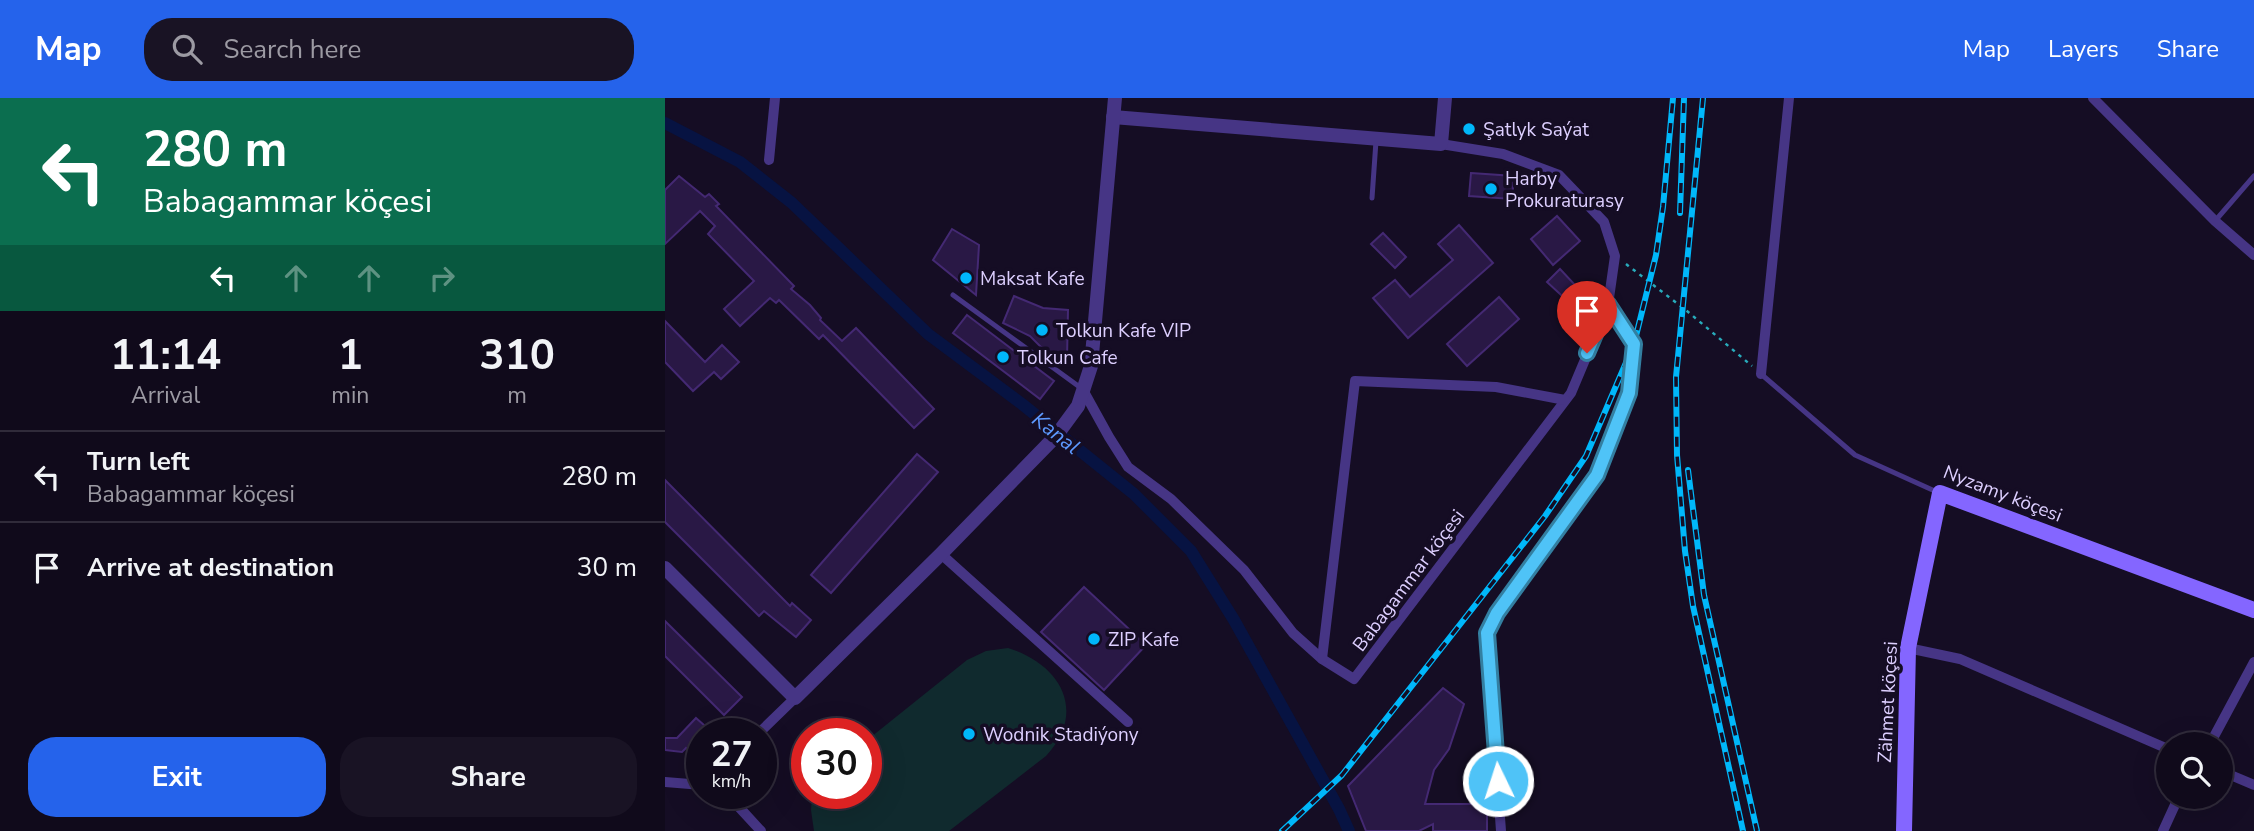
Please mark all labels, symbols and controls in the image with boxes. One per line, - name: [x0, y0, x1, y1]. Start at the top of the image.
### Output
- search box: [144, 18, 634, 81]
- text: Map: [35, 27, 102, 72]
- icon: search: [168, 30, 206, 68]
- text: Search here: [224, 32, 361, 67]
- text: Map: [1963, 33, 2010, 65]
- text: Layers: [2048, 33, 2119, 65]
- text: Share: [2157, 33, 2219, 65]
- text: 280 m: [143, 116, 287, 183]
- place label: Şatlyk Saýat: [1483, 117, 1589, 143]
- marker: Şatlyk Saýat: [1461, 121, 1477, 137]
- icon: left: [28, 126, 119, 217]
- place label: Harby Prokuraturasy: [1505, 166, 1624, 214]
- text: Babagammar köçesi: [143, 180, 432, 223]
- marker: Harby Prokuraturasy: [1483, 181, 1499, 197]
- icon: left: [204, 259, 242, 297]
- icon: ahead: [277, 259, 315, 297]
- icon: ahead: [350, 259, 388, 297]
- icon: right: [423, 259, 461, 297]
- place label: Maksat Kafe: [980, 266, 1085, 292]
- marker: Maksat Kafe: [958, 270, 974, 286]
- pin: [1557, 281, 1617, 353]
- icon: arrive: [1568, 292, 1606, 330]
- place label: Tolkun Kafe VIP: [1056, 318, 1191, 344]
- marker: Tolkun Kafe VIP: [1034, 322, 1050, 338]
- text: 11:14: [110, 327, 221, 384]
- text: 1: [338, 327, 363, 384]
- text: 310: [479, 327, 555, 384]
- place label: Tolkun Cafe: [1017, 345, 1118, 371]
- marker: Tolkun Cafe: [995, 349, 1011, 365]
- text: Arrival: [131, 380, 200, 411]
- text: min: [331, 380, 369, 411]
- text: m: [507, 380, 527, 411]
- water label: Kanal: [1026, 405, 1086, 461]
- text: Turn left: [87, 444, 190, 479]
- icon: left: [28, 458, 66, 496]
- text: 280 m: [561, 459, 637, 494]
- street label: Nyzamy köçesi: [1939, 459, 2066, 529]
- text: Babagammar köçesi: [87, 479, 295, 510]
- street label: Babagammar köçesi: [1347, 504, 1471, 657]
- icon: arrive: [28, 549, 66, 587]
- text: Arrive at destination: [87, 550, 334, 585]
- text: 30 m: [577, 550, 637, 585]
- place label: ZIP Kafe: [1108, 627, 1179, 653]
- marker: ZIP Kafe: [1086, 631, 1102, 647]
- street label: Zähmet köçesi: [1872, 641, 1904, 764]
- speed limit sign: 30: [791, 718, 882, 809]
- place label: Wodnik Stadiýony: [983, 722, 1139, 748]
- marker: Wodnik Stadiýony: [961, 726, 977, 742]
- text: 27: [710, 731, 753, 778]
- map controls: [2156, 732, 2233, 809]
- button: search: [2156, 732, 2233, 809]
- button: Exit: [28, 737, 326, 817]
- button: Share: [340, 737, 637, 817]
- position arrow: [1461, 744, 1535, 818]
- text: km/h: [712, 769, 751, 793]

